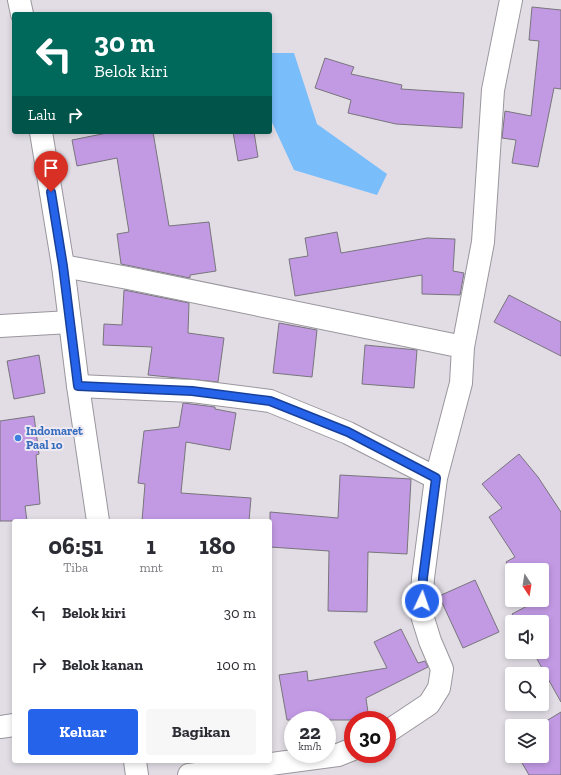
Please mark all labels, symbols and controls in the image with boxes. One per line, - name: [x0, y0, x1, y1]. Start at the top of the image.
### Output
- text: 30 m: [94, 26, 155, 59]
- icon: left: [28, 28, 80, 80]
- text: Belok kiri: [94, 60, 168, 82]
- icon: right: [64, 104, 86, 126]
- text: Lalu: [28, 106, 56, 124]
- pin: [34, 151, 68, 192]
- icon: arrive: [40, 157, 62, 179]
- place label: Indomaret Paal 10: [26, 424, 83, 452]
- marker: Indomaret Paal 10: [13, 433, 23, 443]
- text: 06:51: [48, 531, 103, 560]
- text: 1: [146, 531, 156, 560]
- text: 180: [199, 531, 236, 560]
- text: Tiba: [63, 560, 88, 575]
- text: mnt: [139, 560, 163, 575]
- text: m: [212, 560, 223, 575]
- north arrow: [505, 563, 549, 607]
- map controls: [505, 563, 549, 763]
- position arrow: [401, 580, 443, 622]
- icon: left: [28, 602, 50, 624]
- text: Belok kiri: [62, 604, 126, 622]
- text: 30 m: [224, 604, 256, 622]
- button: sound: [505, 615, 549, 659]
- icon: right: [28, 654, 50, 676]
- text: Belok kanan: [62, 656, 143, 674]
- text: 100 m: [217, 656, 256, 674]
- button: search: [505, 667, 549, 711]
- button: Keluar: [28, 709, 138, 755]
- button: Bagikan: [146, 709, 256, 755]
- speed limit sign: 30: [344, 711, 396, 763]
- button: layers: [505, 719, 549, 763]
- text: 22: [299, 720, 321, 744]
- text: km/h: [299, 741, 321, 753]

